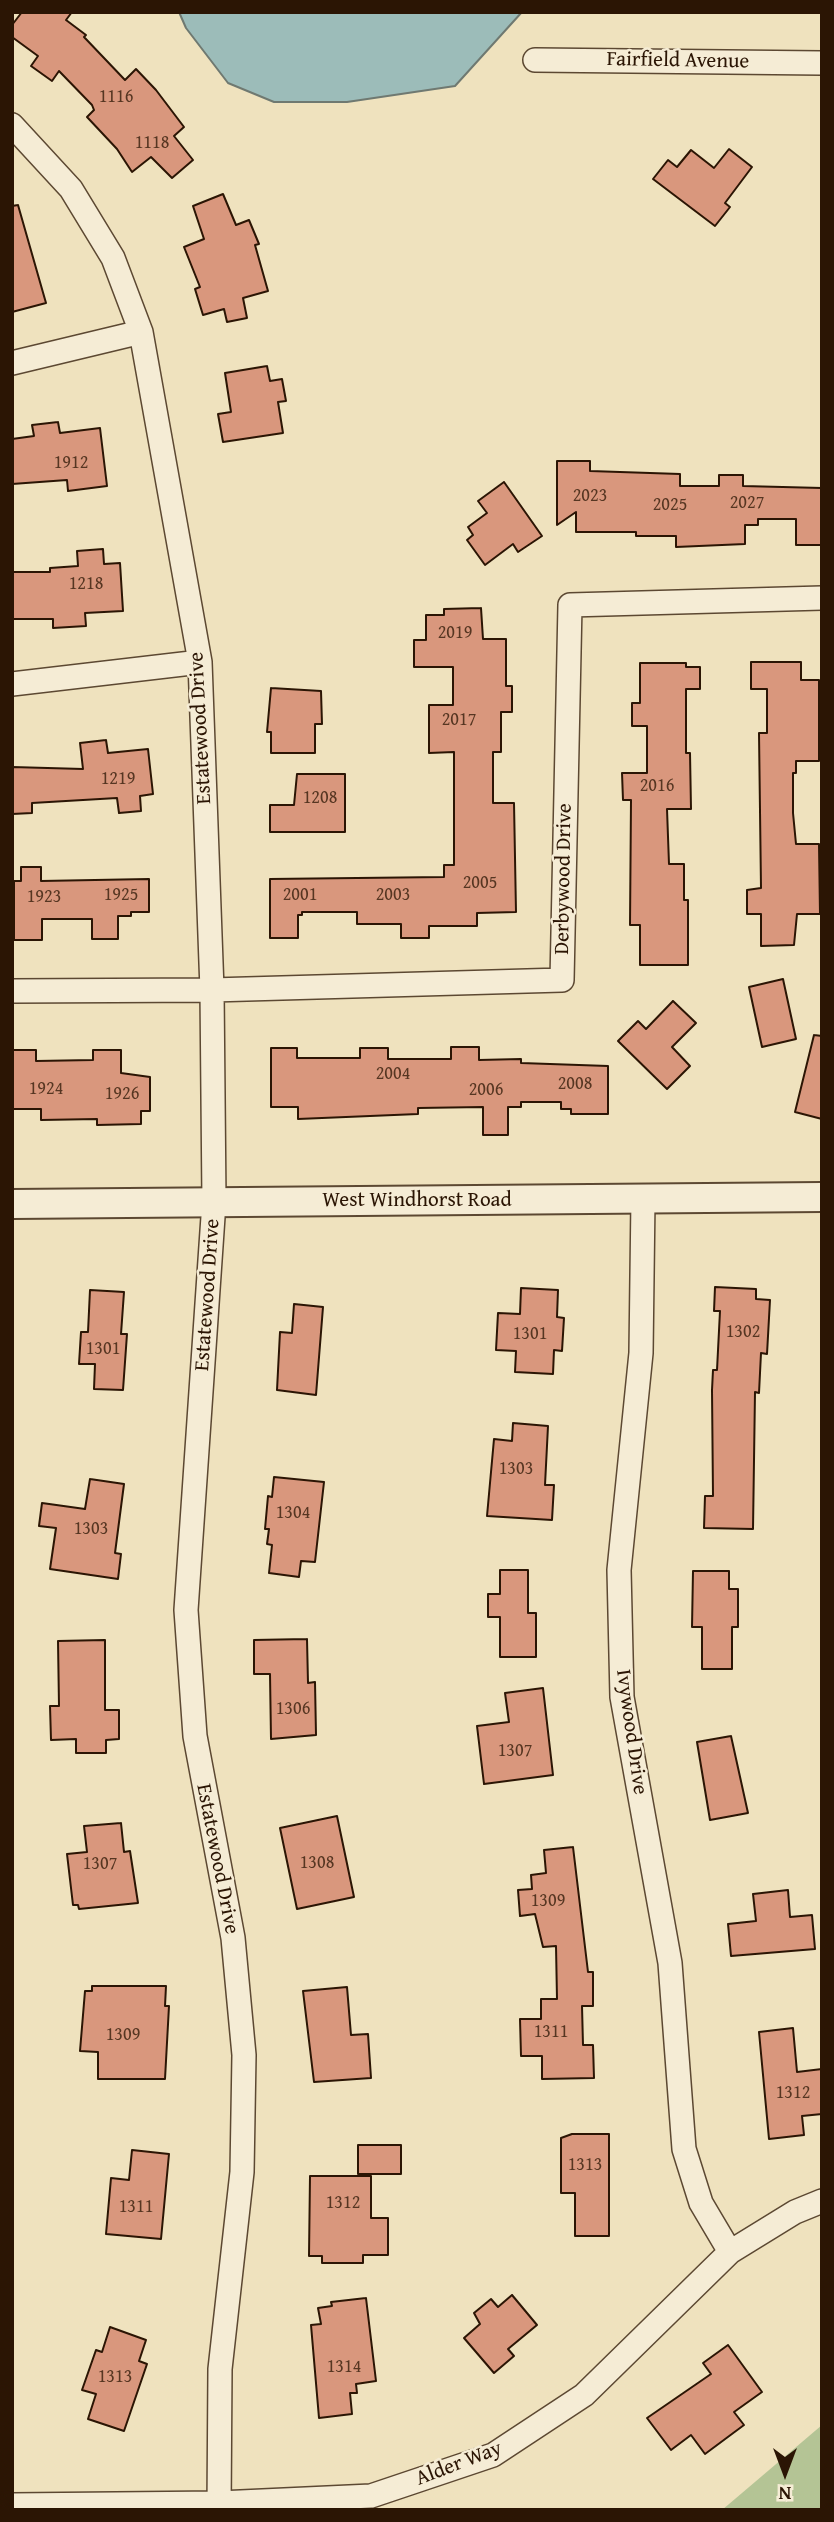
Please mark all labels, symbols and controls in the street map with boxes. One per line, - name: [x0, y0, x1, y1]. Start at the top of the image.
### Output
- street label: Fairfield Avenue: [606, 47, 750, 75]
- house number: 1116: [99, 86, 133, 108]
- house number: 1118: [135, 132, 169, 154]
- house number: 1912: [54, 452, 88, 474]
- house number: 2023: [573, 485, 607, 507]
- house number: 2027: [730, 492, 764, 514]
- house number: 2025: [653, 494, 687, 516]
- house number: 1218: [69, 573, 103, 595]
- house number: 2019: [438, 622, 472, 644]
- street label: Estatewood Drive: [184, 651, 218, 805]
- house number: 2017: [442, 709, 476, 731]
- house number: 1219: [101, 768, 135, 790]
- house number: 2016: [640, 775, 674, 797]
- house number: 1208: [303, 787, 337, 809]
- street label: Derbywood Drive: [550, 803, 578, 955]
- house number: 2005: [463, 872, 497, 894]
- house number: 1925: [104, 884, 138, 906]
- house number: 2001: [283, 884, 317, 906]
- house number: 2003: [376, 884, 410, 906]
- house number: 1923: [27, 886, 61, 908]
- house number: 2004: [376, 1063, 410, 1085]
- house number: 2008: [558, 1073, 592, 1095]
- house number: 1924: [29, 1078, 63, 1100]
- house number: 2006: [469, 1079, 503, 1101]
- house number: 1926: [105, 1083, 139, 1105]
- street label: West Windhorst Road: [322, 1188, 512, 1214]
- street label: Estatewood Drive: [190, 1218, 226, 1372]
- house number: 1302: [726, 1321, 760, 1343]
- house number: 1301: [513, 1323, 547, 1345]
- house number: 1301: [86, 1338, 120, 1360]
- house number: 1303: [499, 1458, 533, 1480]
- house number: 1304: [276, 1502, 310, 1524]
- house number: 1303: [74, 1518, 108, 1540]
- street label: Ivywood Drive: [610, 1668, 652, 1796]
- house number: 1306: [276, 1698, 310, 1720]
- house number: 1307: [498, 1740, 532, 1762]
- street label: Estatewood Drive: [190, 1782, 244, 1936]
- house number: 1308: [300, 1852, 334, 1874]
- house number: 1307: [83, 1853, 117, 1875]
- house number: 1309: [531, 1890, 565, 1912]
- house number: 1311: [534, 2021, 568, 2043]
- house number: 1309: [106, 2024, 140, 2046]
- house number: 1312: [776, 2082, 810, 2104]
- house number: 1313: [568, 2154, 602, 2176]
- house number: 1312: [326, 2192, 360, 2214]
- house number: 1311: [119, 2196, 153, 2218]
- house number: 1314: [327, 2356, 361, 2378]
- house number: 1313: [98, 2366, 132, 2388]
- street label: Alder Way: [412, 2436, 506, 2492]
- north arrow: [750, 2438, 820, 2508]
- text: N: [779, 2480, 791, 2508]

